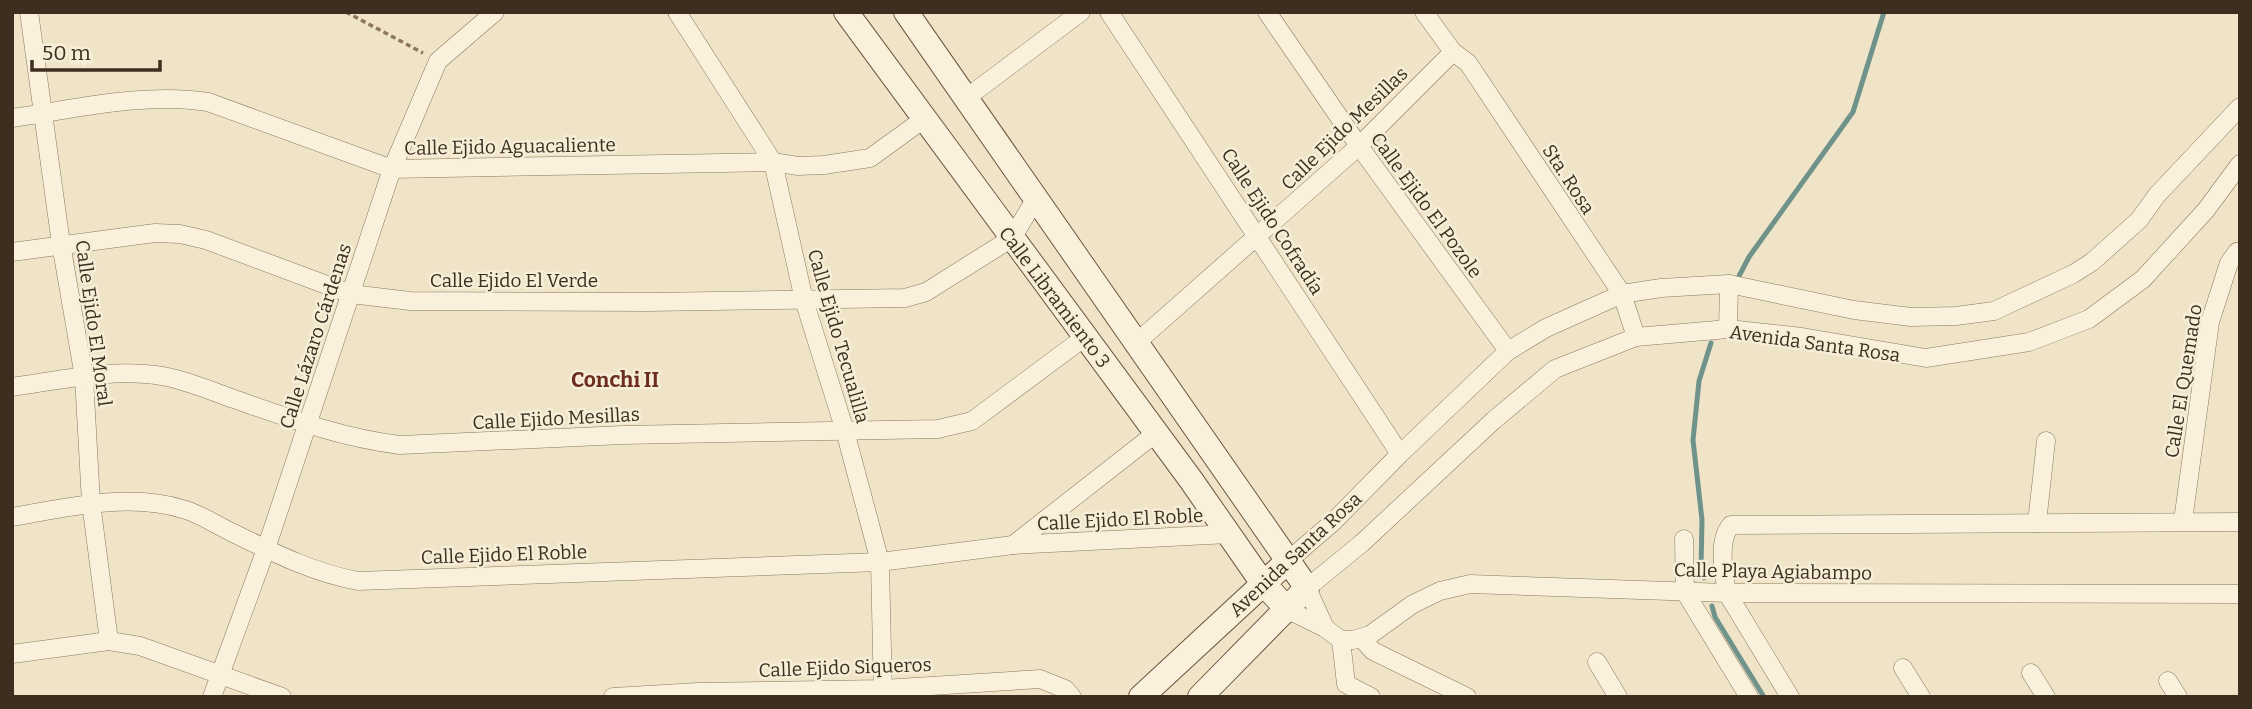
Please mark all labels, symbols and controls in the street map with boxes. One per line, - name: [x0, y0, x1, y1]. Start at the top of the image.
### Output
- scale bar: [32, 28, 159, 72]
- text: 50 m: [42, 40, 91, 66]
- street label: Calle Ejido Mesillas: [1276, 62, 1413, 195]
- street label: Calle Ejido El Pozole: [1366, 128, 1487, 283]
- street label: Calle Ejido Aguacaliente: [404, 133, 616, 160]
- street label: Sta. Rosa: [1538, 140, 1600, 219]
- street label: Calle Ejido Cofradía: [1217, 144, 1329, 299]
- street label: Calle Libramiento 3: [994, 222, 1115, 372]
- street label: Calle Ejido El Moral: [70, 238, 117, 408]
- street label: Calle Lázaro Cárdenas: [275, 241, 356, 432]
- street label: Calle Ejido Tecualilla: [803, 246, 875, 426]
- street label: Calle Ejido El Verde: [430, 269, 598, 292]
- street label: Calle El Quemado: [2160, 302, 2207, 460]
- street label: Avenida Santa Rosa: [1728, 320, 1902, 367]
- district label: Conchi II: [571, 367, 659, 393]
- street label: Calle Ejido Mesillas: [472, 403, 640, 434]
- street label: Avenida Santa Rosa: [1225, 487, 1367, 622]
- street label: Calle Ejido El Roble: [1036, 504, 1204, 535]
- street label: Calle Ejido El Roble: [420, 540, 588, 569]
- street label: Calle Playa Agiabampo: [1674, 558, 1872, 585]
- street label: Calle Ejido Siqueros: [758, 653, 932, 682]

